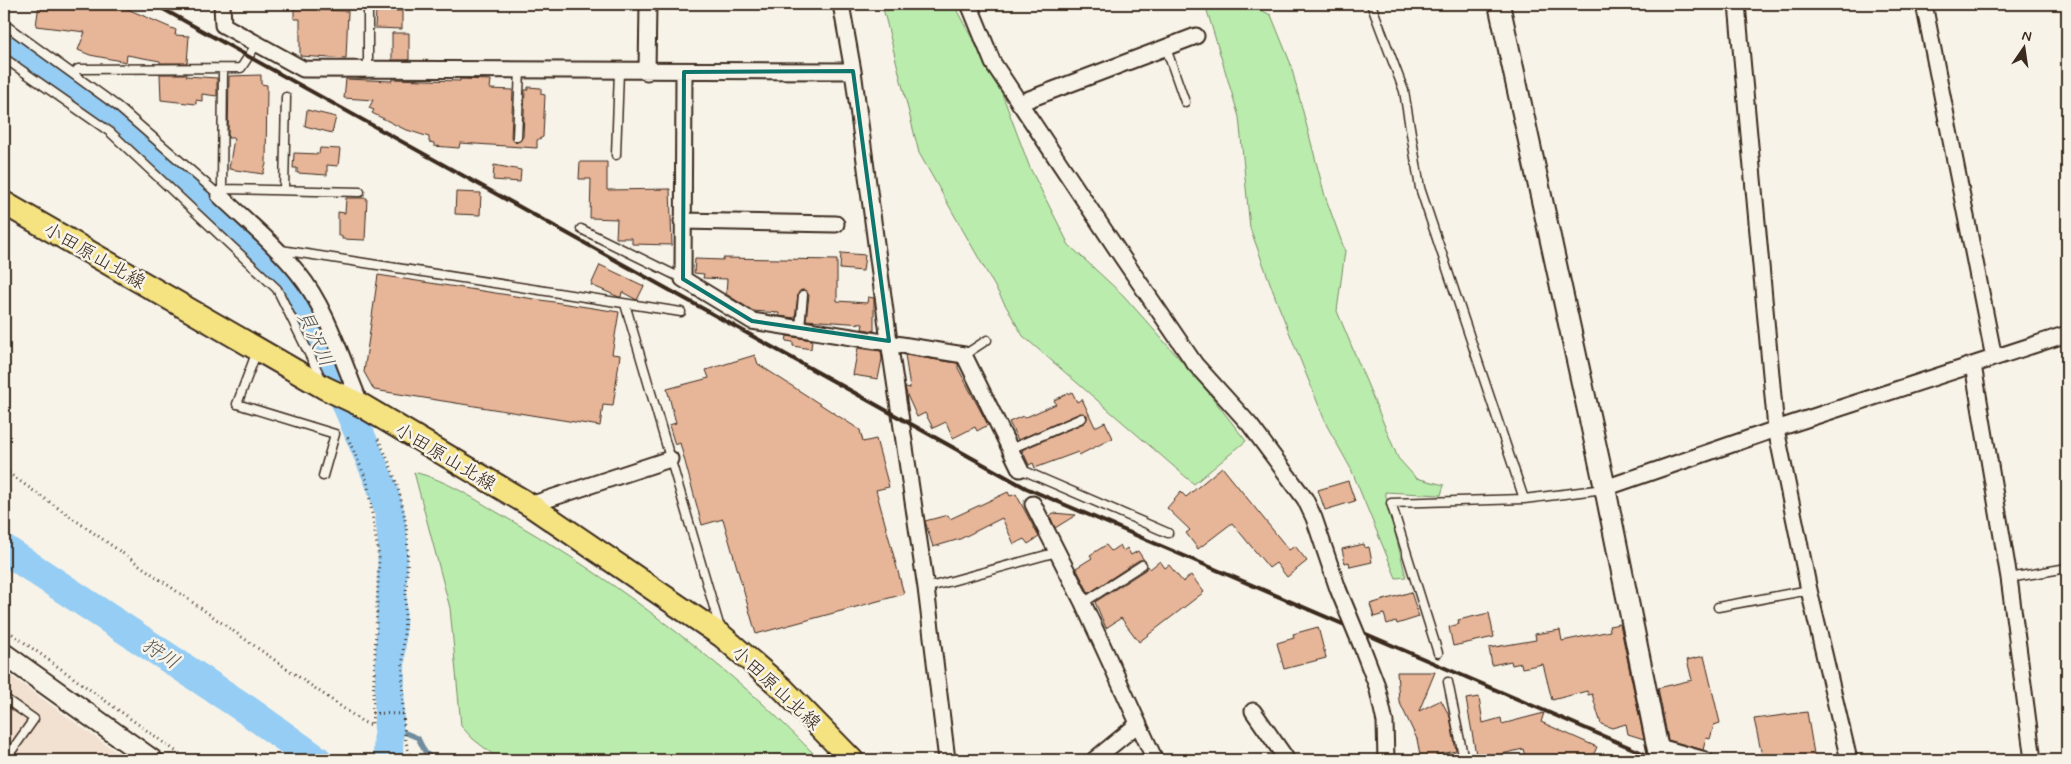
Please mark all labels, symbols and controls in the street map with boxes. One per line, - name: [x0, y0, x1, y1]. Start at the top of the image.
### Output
- north arrow: [1998, 22, 2048, 72]
- text: N: [2020, 26, 2033, 46]
- street label: 小田原山北線: [39, 217, 150, 296]
- water label: 貝沢川: [290, 306, 340, 372]
- street label: 小田原山北線: [390, 417, 501, 497]
- water label: 狩川: [136, 632, 184, 676]
- street label: 小田原山北線: [726, 640, 826, 736]

